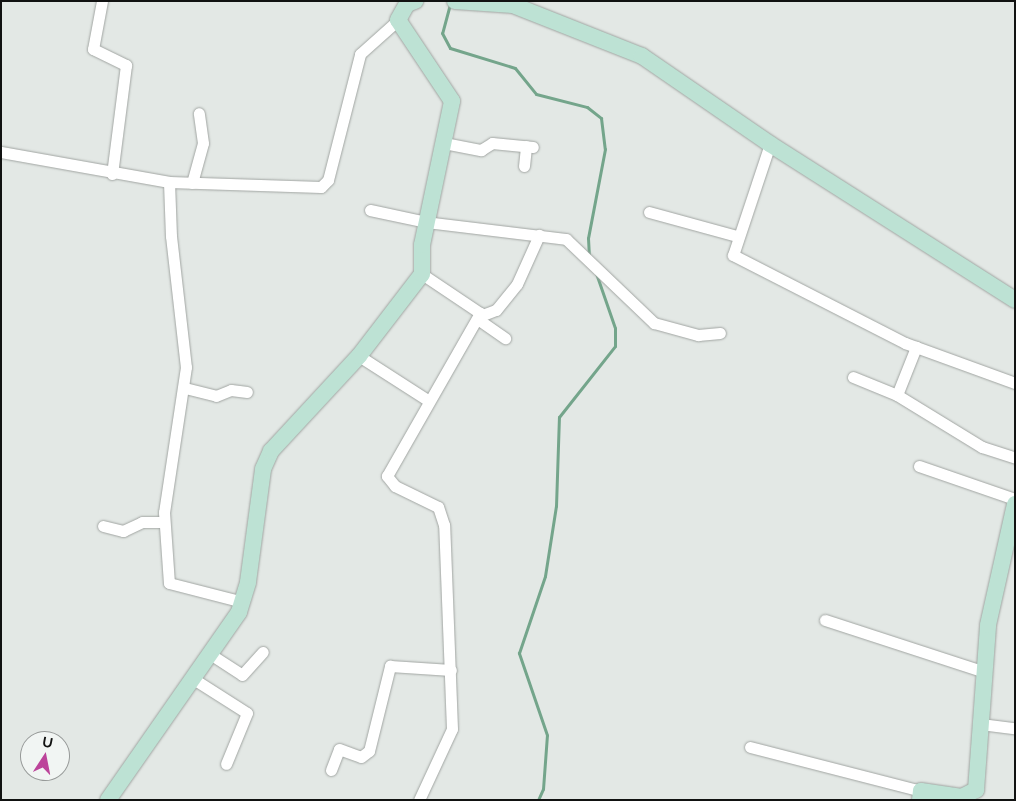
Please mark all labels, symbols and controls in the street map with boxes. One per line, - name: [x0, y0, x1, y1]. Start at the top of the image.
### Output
- north arrow: [20, 731, 70, 781]
- text: U: [41, 733, 54, 751]

